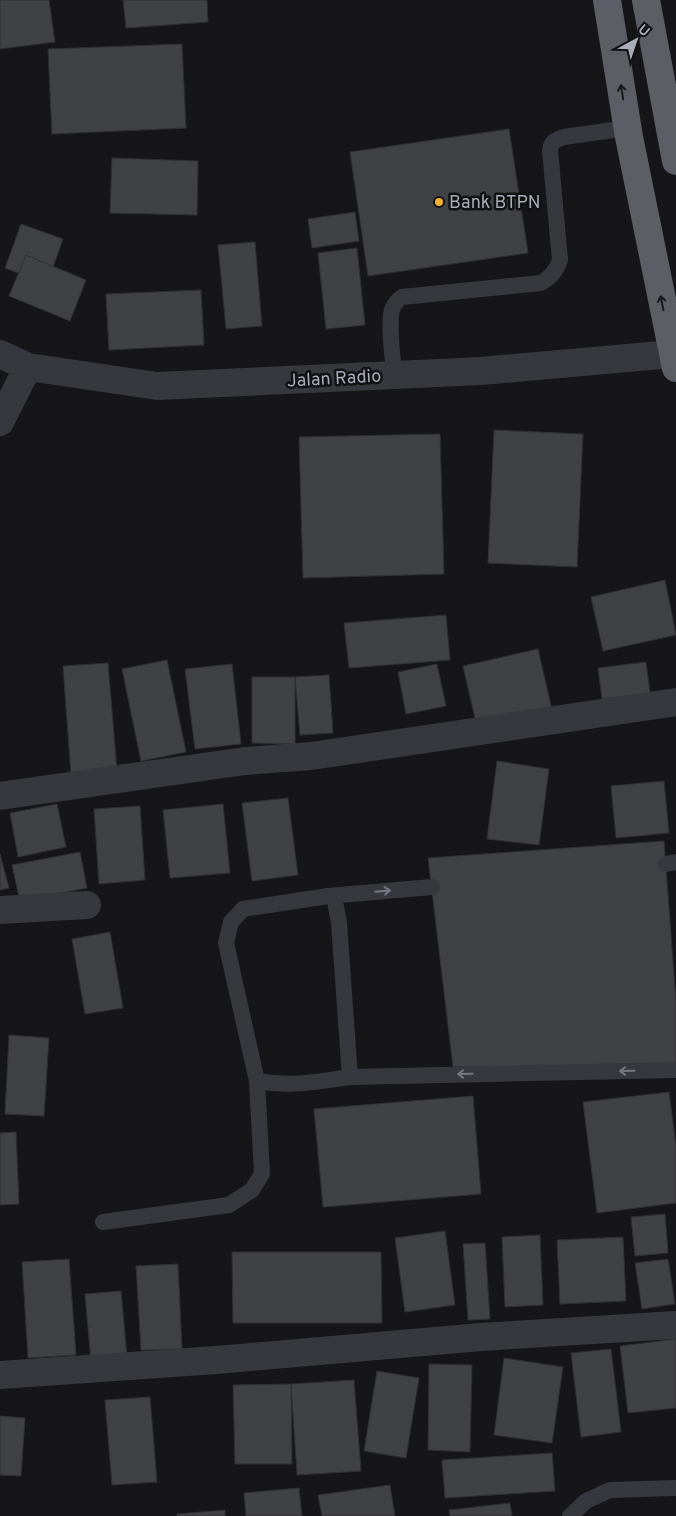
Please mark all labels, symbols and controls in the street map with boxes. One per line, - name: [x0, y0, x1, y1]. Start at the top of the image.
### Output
- north arrow: [611, 15, 661, 65]
- text: U: [634, 21, 653, 41]
- one-way arrow: [616, 84, 626, 100]
- place label: Bank BTPN: [449, 192, 541, 215]
- marker: Bank BTPN: [433, 196, 445, 208]
- one-way arrow: [657, 296, 666, 312]
- street label: Jalan Radio: [286, 366, 382, 393]
- one-way arrow: [375, 887, 391, 896]
- one-way arrow: [620, 1067, 636, 1076]
- one-way arrow: [457, 1070, 473, 1079]

